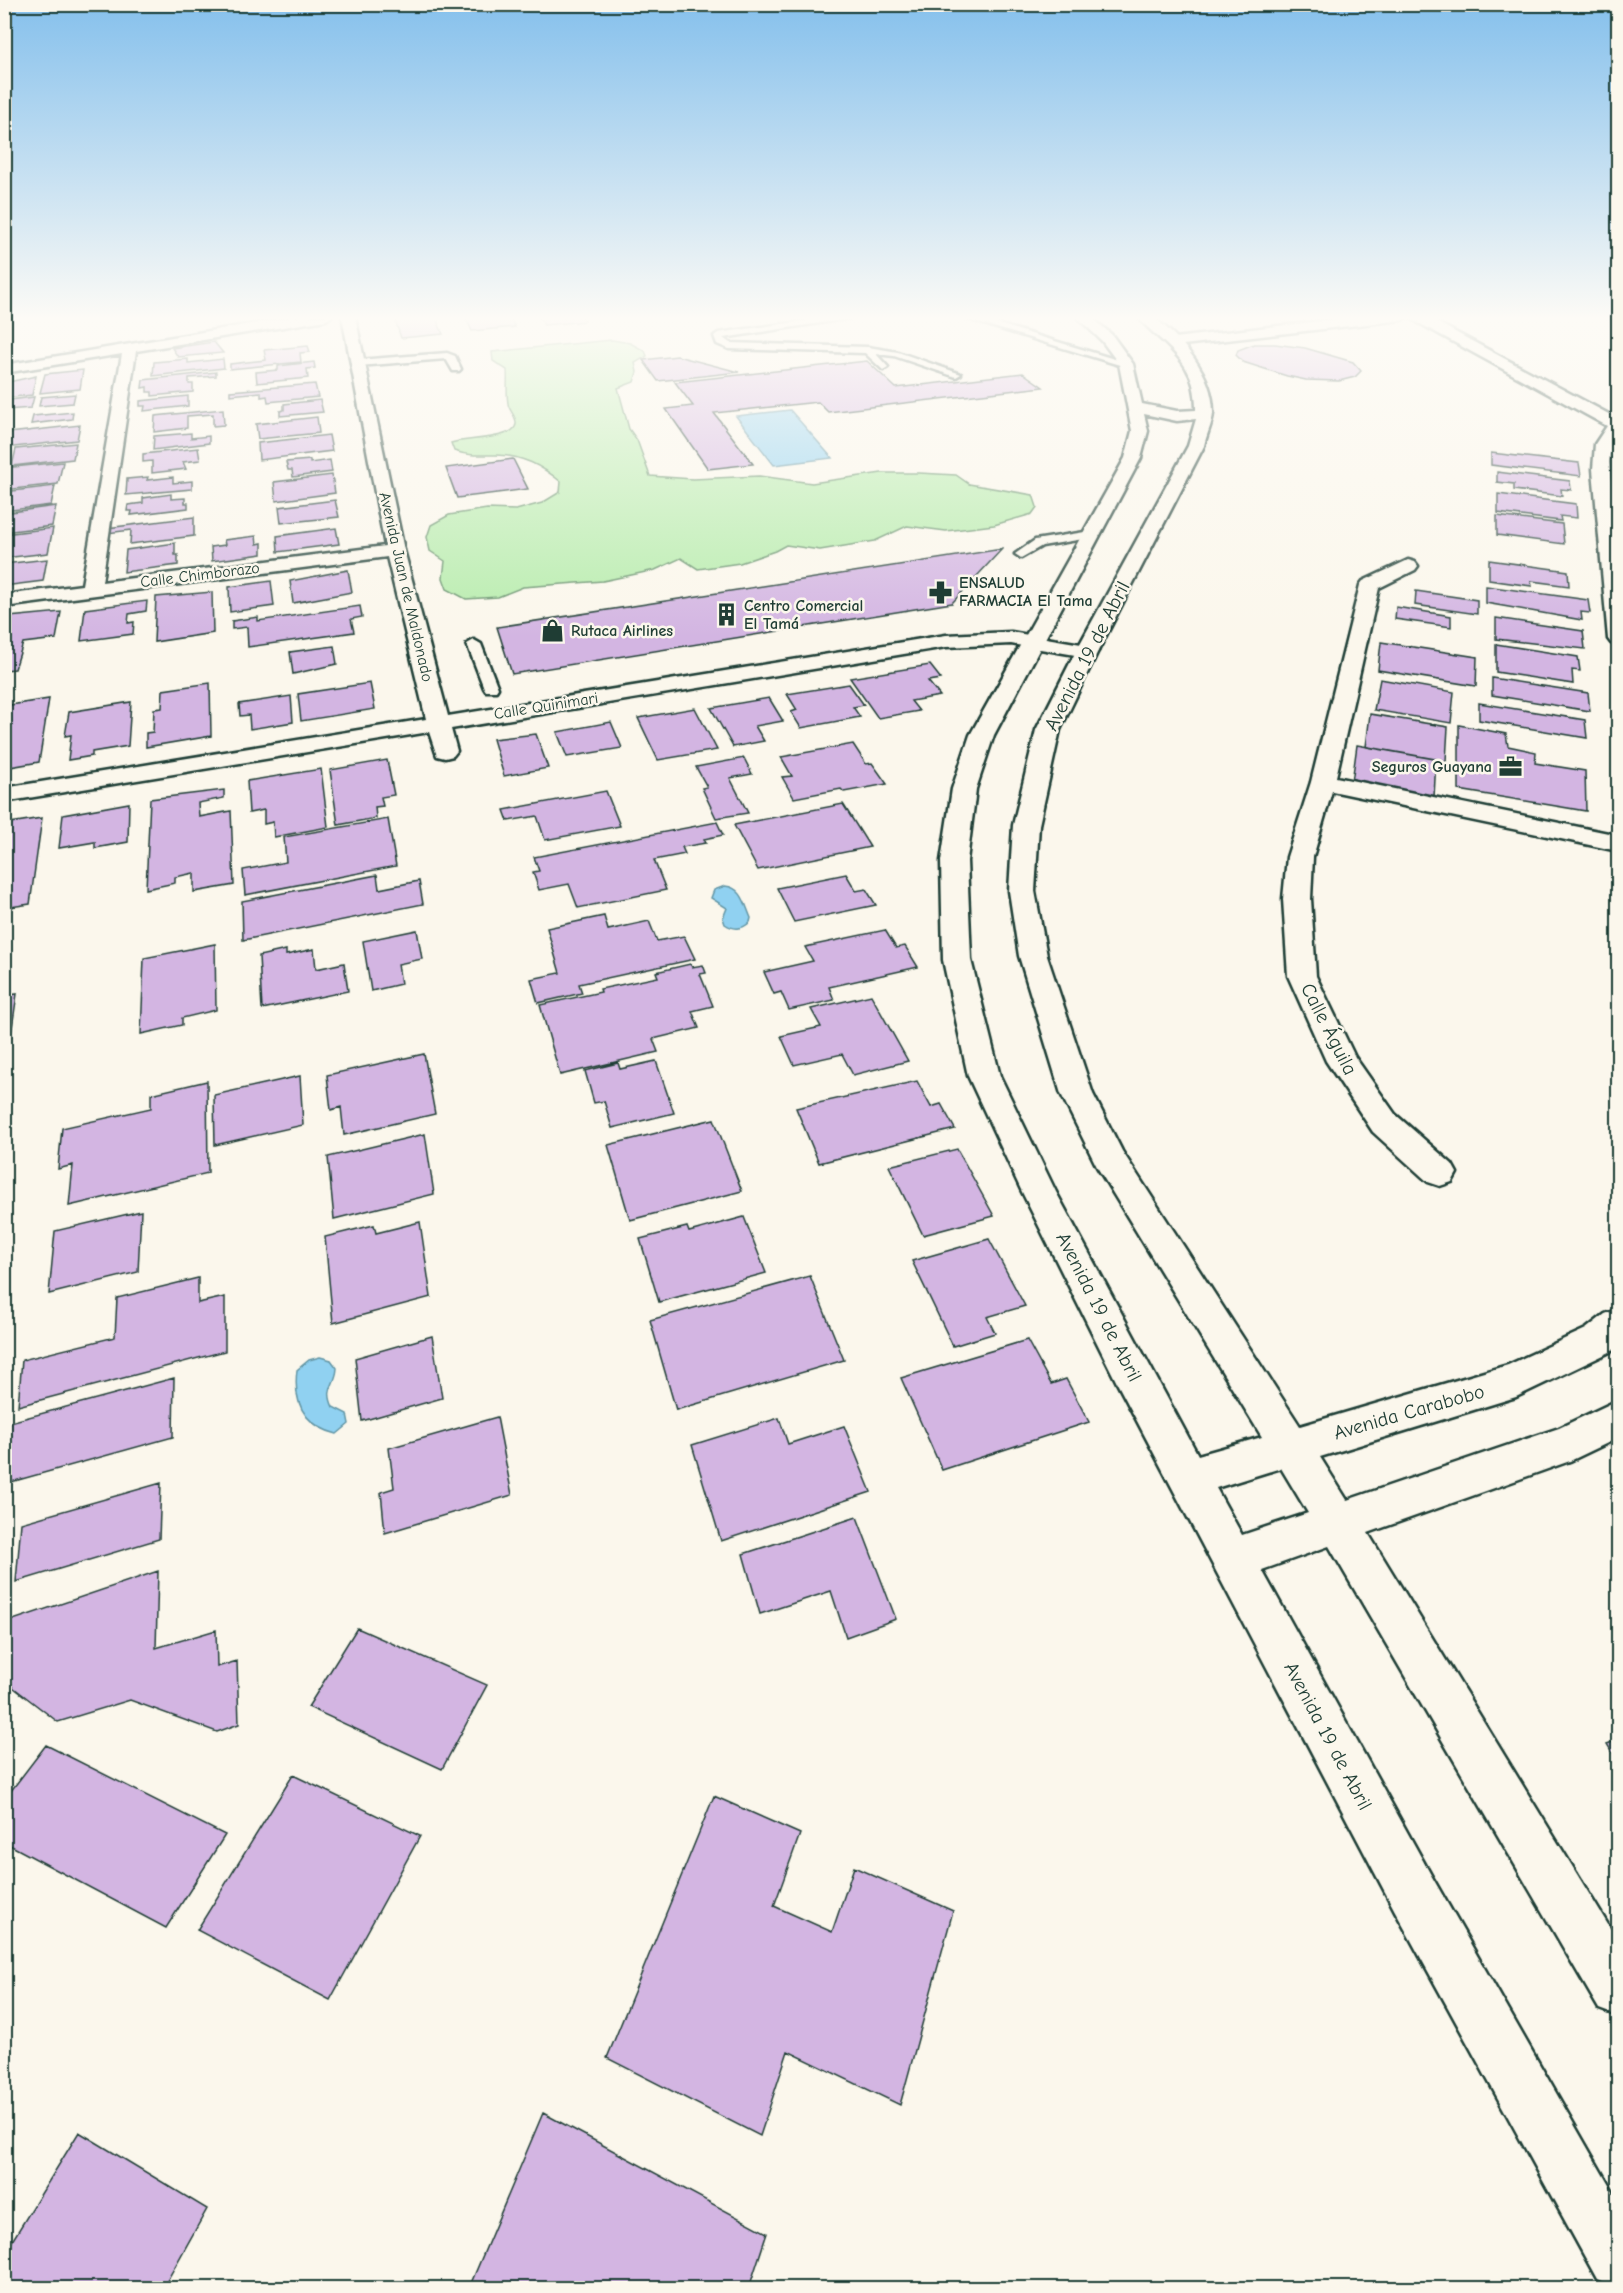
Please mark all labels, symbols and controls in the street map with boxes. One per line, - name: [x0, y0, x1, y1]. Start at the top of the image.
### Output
- street label: Avenida Juan de Maldonado: [375, 490, 437, 684]
- street label: Calle Chimborazo: [139, 559, 261, 591]
- place label: ENSALUD FARMACIA El Tama: [959, 574, 1093, 610]
- street label: Avenida 19 de Abril: [1039, 577, 1135, 735]
- pharmacy icon: ENSALUD FARMACIA El Tama: [928, 579, 954, 605]
- place label: Centro Comercial El Tamá: [744, 597, 863, 633]
- building icon: Centro Comercial El Tamá: [713, 602, 739, 628]
- shop icon: Rutaca Airlines: [540, 618, 566, 644]
- place label: Rutaca Airlines: [571, 622, 673, 640]
- street label: Calle Quinimari: [492, 689, 600, 723]
- office icon: Seguros Guayana: [1497, 754, 1523, 780]
- place label: Seguros Guayana: [1372, 758, 1492, 776]
- street label: Calle Águila: [1296, 979, 1363, 1079]
- street label: Avenida 19 de Abril: [1051, 1228, 1147, 1386]
- street label: Avenida Carabobo: [1331, 1379, 1487, 1445]
- street label: Avenida 19 de Abril: [1279, 1658, 1377, 1814]

